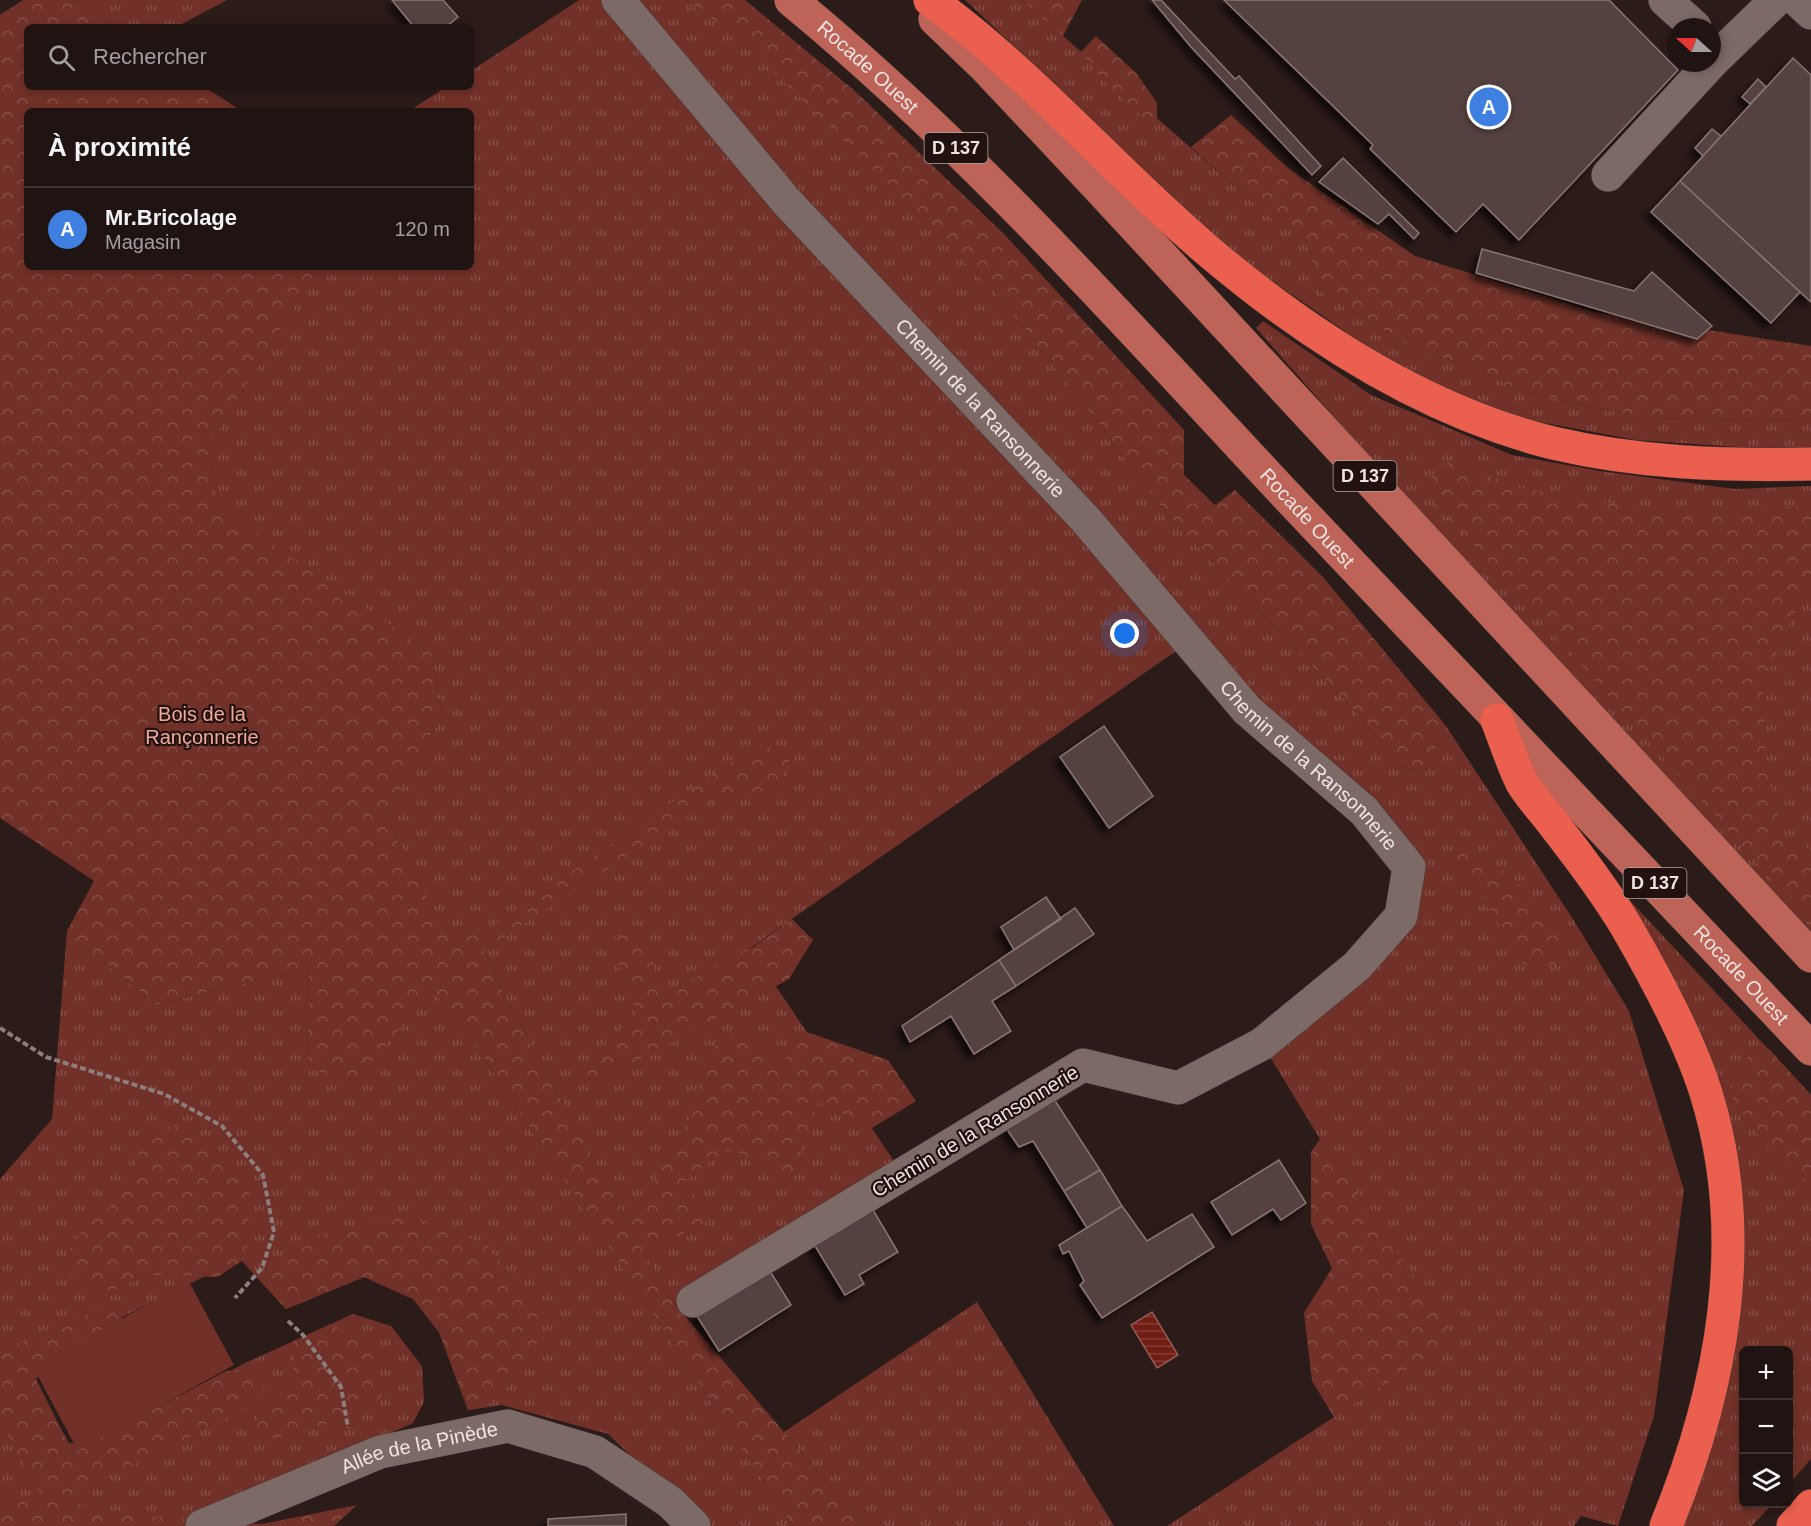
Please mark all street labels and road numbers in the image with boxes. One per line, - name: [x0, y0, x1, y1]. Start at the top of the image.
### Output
- street label: Rocade Ouest: [813, 16, 923, 118]
- road number: D 137: [924, 133, 988, 163]
- street label: Chemin de la Ransonnerie: [891, 314, 1070, 502]
- road number: D 137: [1334, 461, 1396, 491]
- street label: Rocade Ouest: [1256, 464, 1360, 572]
- street label: Chemin de la Ransonnerie: [1216, 676, 1402, 855]
- road number: D 137: [1624, 868, 1686, 898]
- street label: Rocade Ouest: [1689, 921, 1793, 1029]
- street label: Chemin de la Ransonnerie: [868, 1061, 1082, 1201]
- street label: Allée de la Pinède: [338, 1417, 500, 1478]

